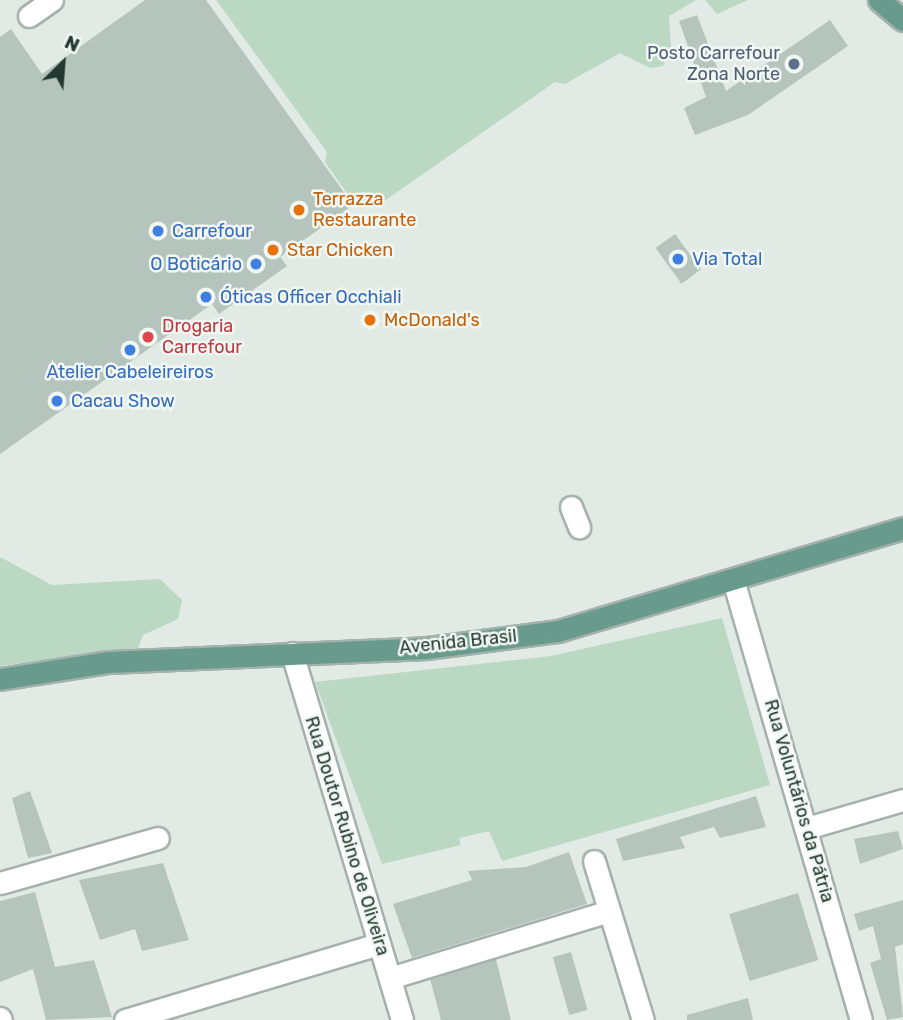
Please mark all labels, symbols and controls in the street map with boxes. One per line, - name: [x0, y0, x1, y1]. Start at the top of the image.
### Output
- north arrow: [28, 28, 98, 98]
- text: N: [61, 30, 83, 57]
- place label: Posto Carrefour Zona Norte: [647, 43, 780, 86]
- marker: Posto Carrefour Zona Norte: [786, 56, 802, 72]
- place label: Terrazza Restaurante: [313, 189, 416, 232]
- marker: Terrazza Restaurante: [291, 202, 307, 218]
- place label: Carrefour: [172, 220, 252, 242]
- marker: Carrefour: [150, 223, 166, 239]
- place label: Star Chicken: [287, 239, 393, 261]
- marker: Star Chicken: [265, 242, 281, 258]
- place label: Via Total: [692, 248, 763, 270]
- marker: Via Total: [670, 251, 686, 267]
- place label: O Boticário: [150, 253, 242, 275]
- marker: O Boticário: [248, 256, 264, 272]
- place label: Óticas Officer Occhiali: [220, 286, 402, 308]
- marker: Óticas Officer Occhiali: [198, 289, 214, 305]
- place label: McDonald's: [384, 309, 480, 331]
- marker: McDonald's: [362, 312, 378, 328]
- place label: Drogaria Carrefour: [162, 316, 242, 358]
- marker: Drogaria Carrefour: [140, 329, 156, 345]
- marker: Atelier Cabeleireiros: [122, 342, 138, 358]
- place label: Atelier Cabeleireiros: [46, 361, 214, 383]
- place label: Cacau Show: [71, 390, 175, 412]
- marker: Cacau Show: [49, 393, 65, 409]
- street label: Avenida Brasil: [398, 625, 518, 659]
- street label: Rua Voluntários da Pátria: [760, 697, 838, 905]
- street label: Rua Doutor Rubino de Oliveira: [300, 714, 394, 958]

